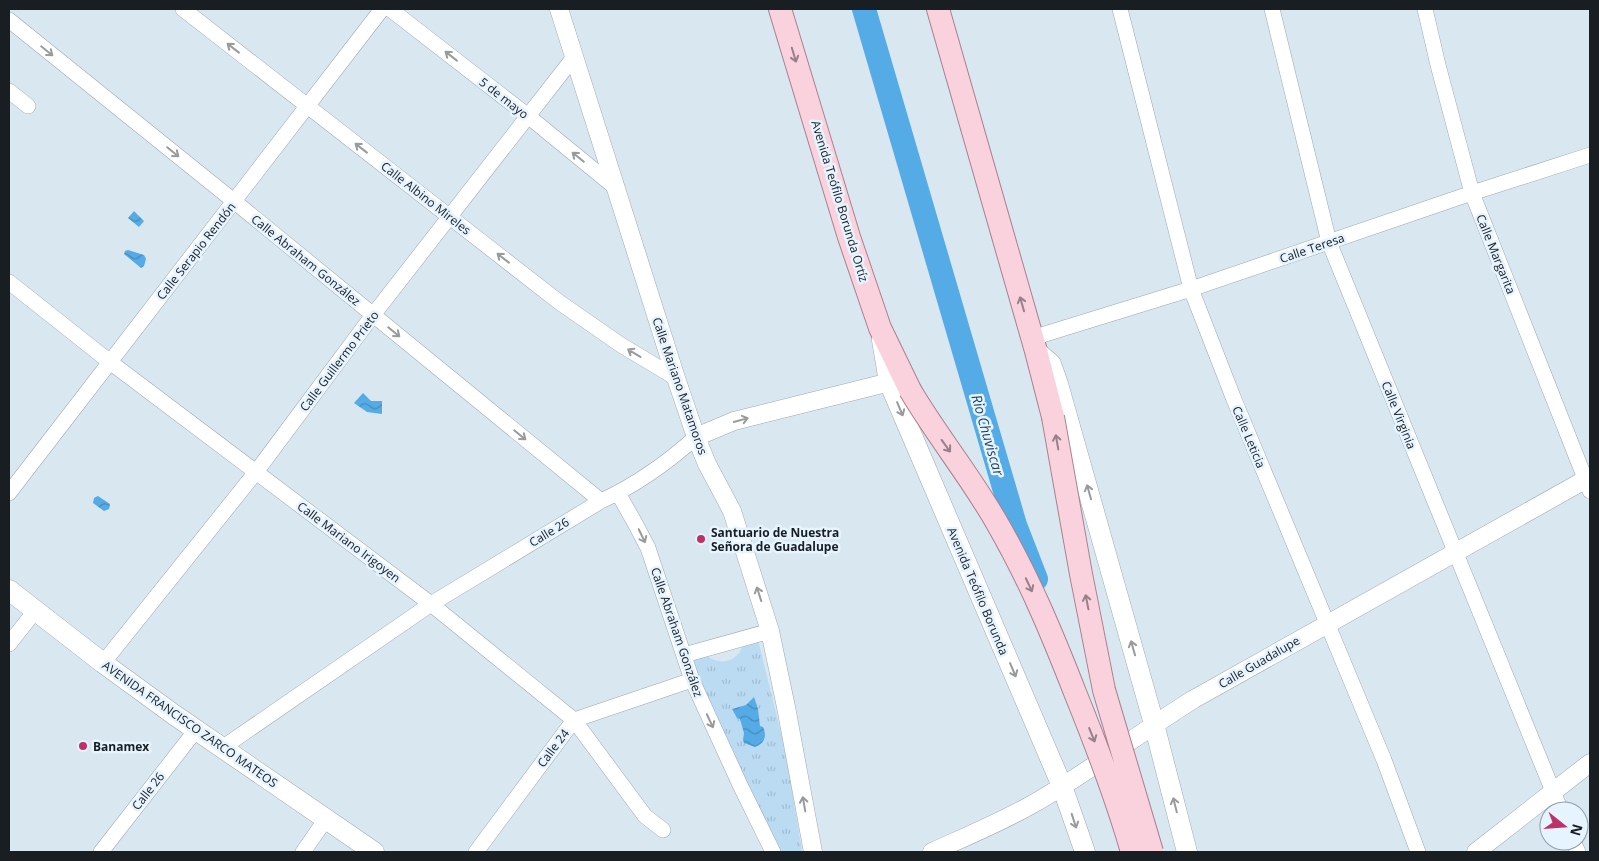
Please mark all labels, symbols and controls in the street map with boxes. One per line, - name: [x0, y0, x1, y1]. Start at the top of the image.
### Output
- one-way arrow: [226, 42, 239, 53]
- one-way arrow: [40, 45, 53, 56]
- one-way arrow: [790, 47, 800, 63]
- one-way arrow: [445, 51, 458, 62]
- street label: 5 de mayo: [476, 73, 532, 123]
- street label: Avenida Teófilo Borunda Ortíz: [807, 118, 873, 284]
- one-way arrow: [354, 142, 367, 153]
- one-way arrow: [167, 147, 180, 158]
- one-way arrow: [572, 152, 585, 163]
- street label: Calle Albino Mireles: [378, 158, 475, 239]
- street label: Calle Serapio Rendón: [153, 199, 239, 303]
- street label: Calle Abraham González: [248, 211, 364, 310]
- street label: Calle Margarita: [1472, 212, 1520, 296]
- street label: Calle Teresa: [1277, 229, 1347, 267]
- one-way arrow: [496, 253, 509, 264]
- one-way arrow: [1017, 297, 1027, 313]
- street label: Calle Guillermo Prieto: [296, 307, 382, 415]
- street label: Calle Mariano Matamoros: [648, 315, 712, 457]
- one-way arrow: [388, 327, 401, 338]
- one-way arrow: [628, 348, 642, 358]
- street label: Calle Virginia: [1378, 379, 1420, 451]
- water label: Rio Chuviscar: [967, 392, 1009, 478]
- one-way arrow: [896, 401, 905, 416]
- street label: Calle Leticia: [1228, 403, 1270, 471]
- one-way arrow: [733, 414, 749, 424]
- one-way arrow: [513, 430, 526, 441]
- one-way arrow: [1052, 435, 1062, 451]
- one-way arrow: [941, 438, 951, 452]
- one-way arrow: [1083, 484, 1093, 500]
- street label: Calle Mariano Irigoyen: [294, 498, 404, 586]
- street label: Calle 26: [526, 513, 572, 551]
- place label: Santuario de Nuestra Señora de Guadalupe: [711, 524, 839, 555]
- street label: Avenida Teófilo Borunda: [943, 524, 1013, 658]
- one-way arrow: [638, 528, 647, 543]
- marker: Santuario de Nuestra Señora de Guadalupe: [695, 533, 707, 545]
- street label: Calle Abraham González: [647, 565, 707, 699]
- one-way arrow: [1025, 577, 1034, 592]
- one-way arrow: [753, 587, 763, 603]
- one-way arrow: [1081, 594, 1091, 610]
- street label: Calle Guadalupe: [1215, 632, 1303, 692]
- one-way arrow: [1128, 641, 1137, 657]
- street label: AVENIDA FRANCISCO ZARCO MATEOS: [99, 657, 281, 791]
- one-way arrow: [1008, 662, 1018, 677]
- one-way arrow: [706, 713, 716, 728]
- street label: Calle 24: [533, 725, 573, 771]
- one-way arrow: [1088, 727, 1097, 742]
- place label: Banamex: [93, 738, 149, 755]
- marker: Banamex: [77, 740, 89, 752]
- street label: Calle 26: [128, 768, 168, 814]
- one-way arrow: [798, 797, 808, 813]
- one-way arrow: [1170, 798, 1179, 814]
- north arrow: [1539, 801, 1589, 851]
- one-way arrow: [1070, 812, 1079, 828]
- text: N: [1566, 822, 1588, 838]

